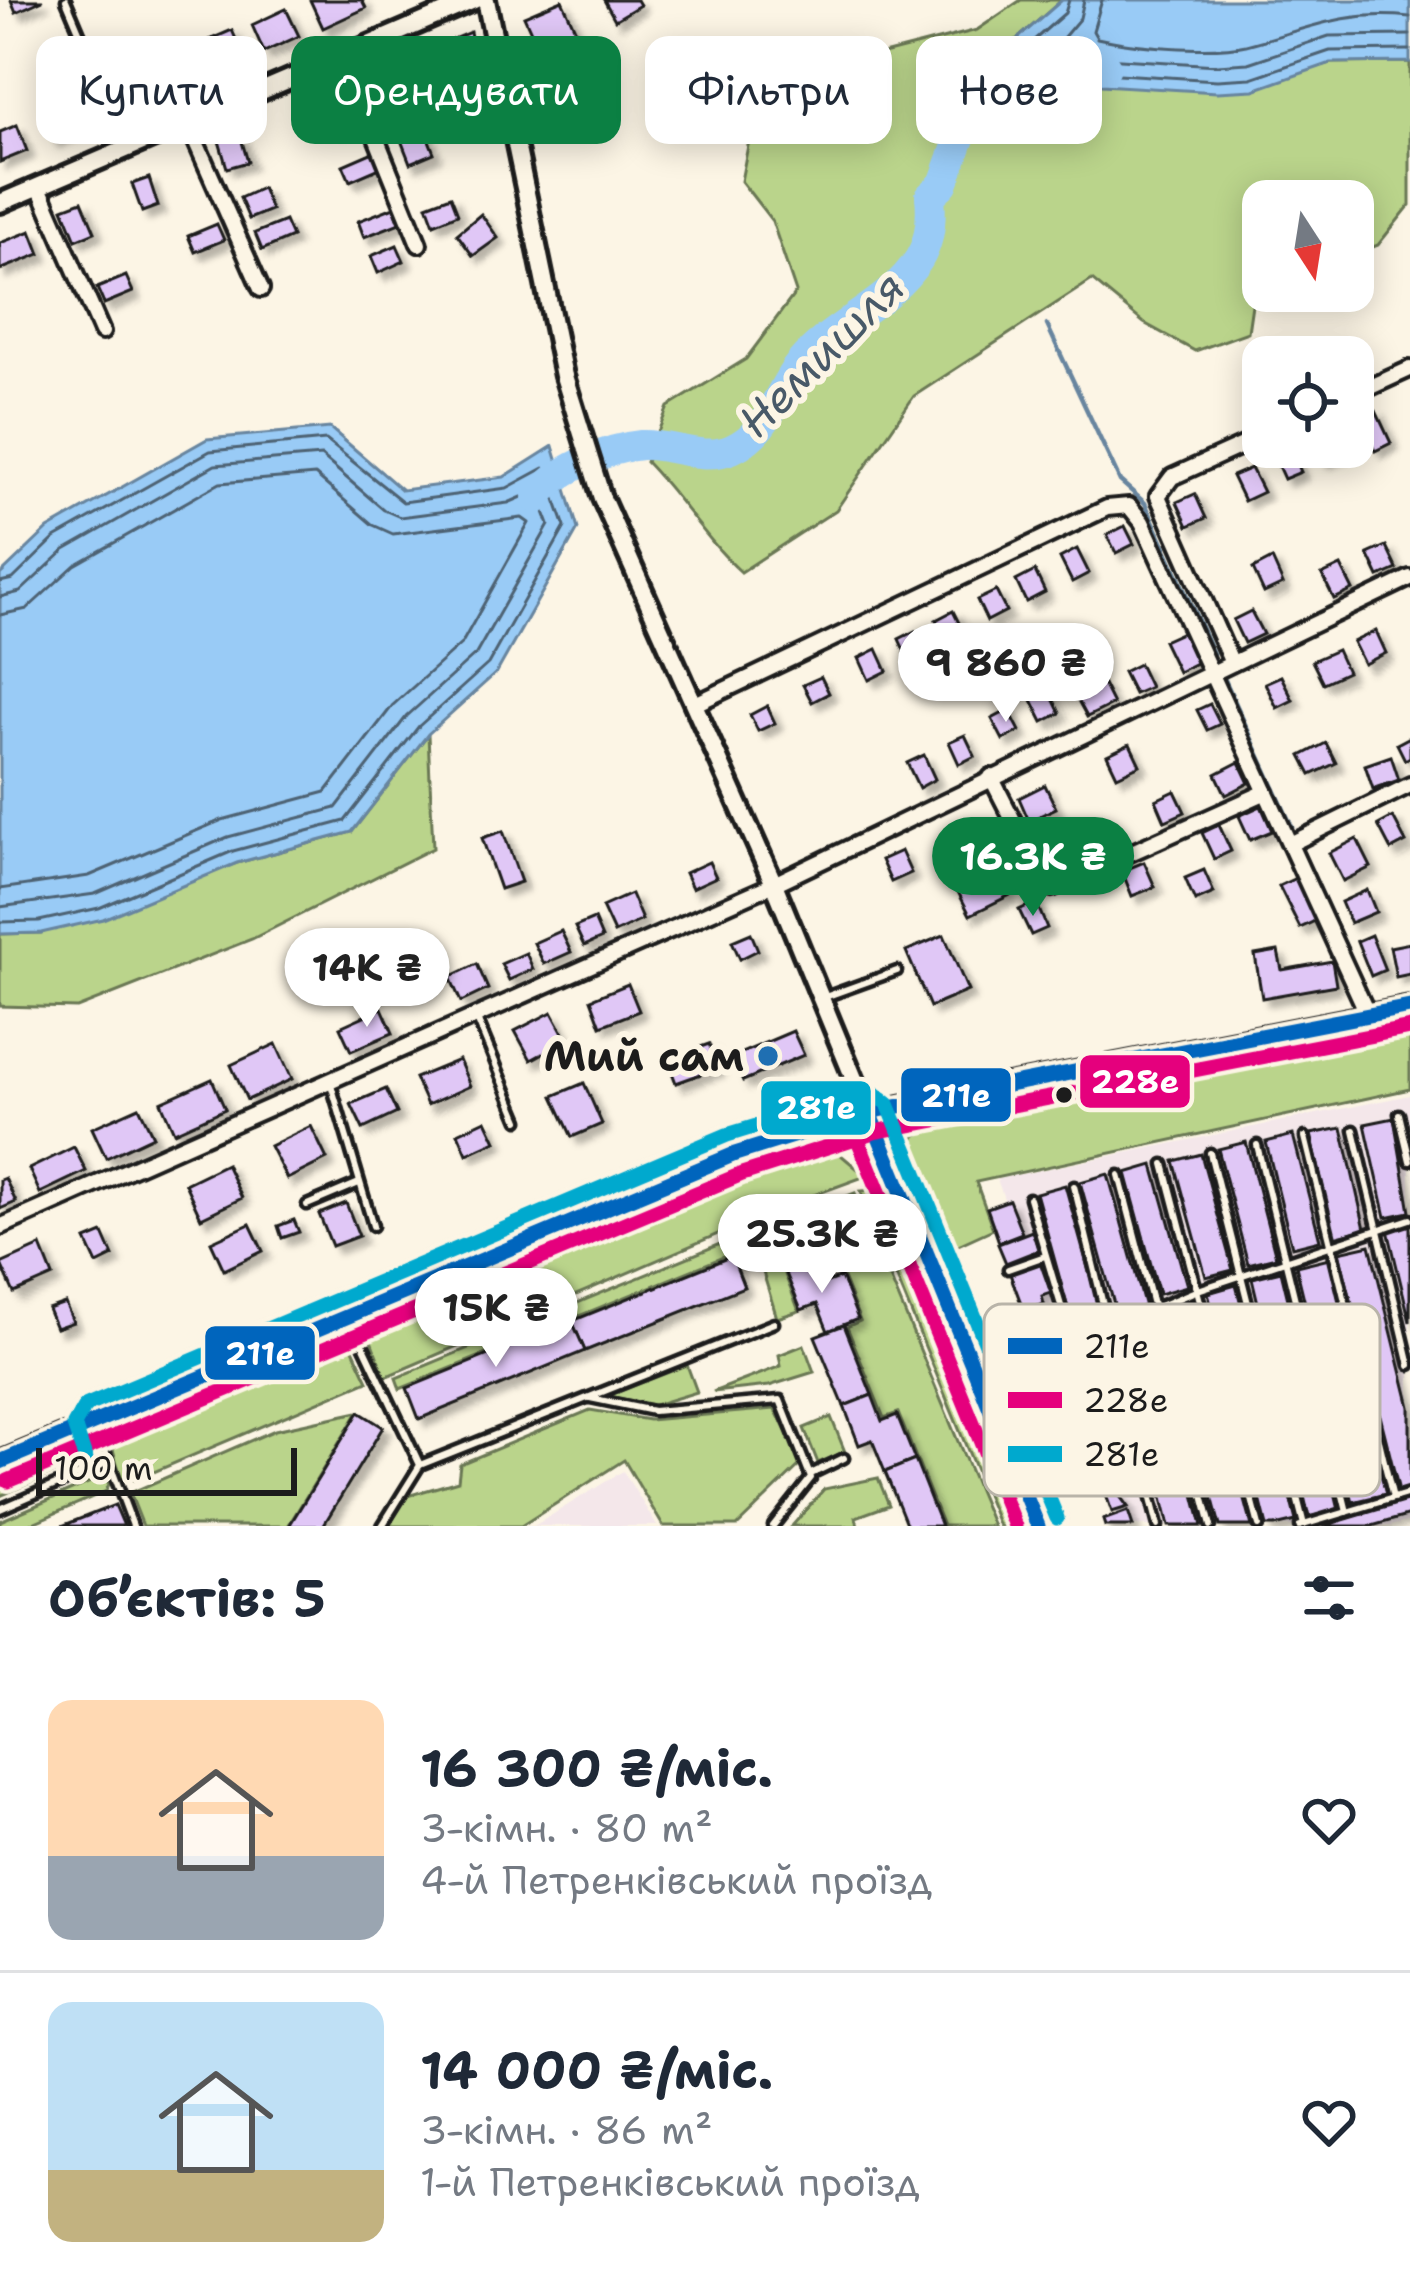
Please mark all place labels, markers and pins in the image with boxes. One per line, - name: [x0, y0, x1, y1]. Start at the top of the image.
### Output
- pin: 9 860 ₴: [895, 623, 1117, 725]
- pin: 16.3K ₴: [922, 817, 1144, 919]
- pin: 14K ₴: [283, 928, 451, 1030]
- place label: Мий сам: [543, 1028, 744, 1084]
- marker: Мий сам: [755, 1043, 781, 1069]
- unlabelled marker: [1053, 1084, 1075, 1106]
- pin: 25.3K ₴: [711, 1194, 933, 1296]
- pin: 15K ₴: [412, 1268, 580, 1370]

